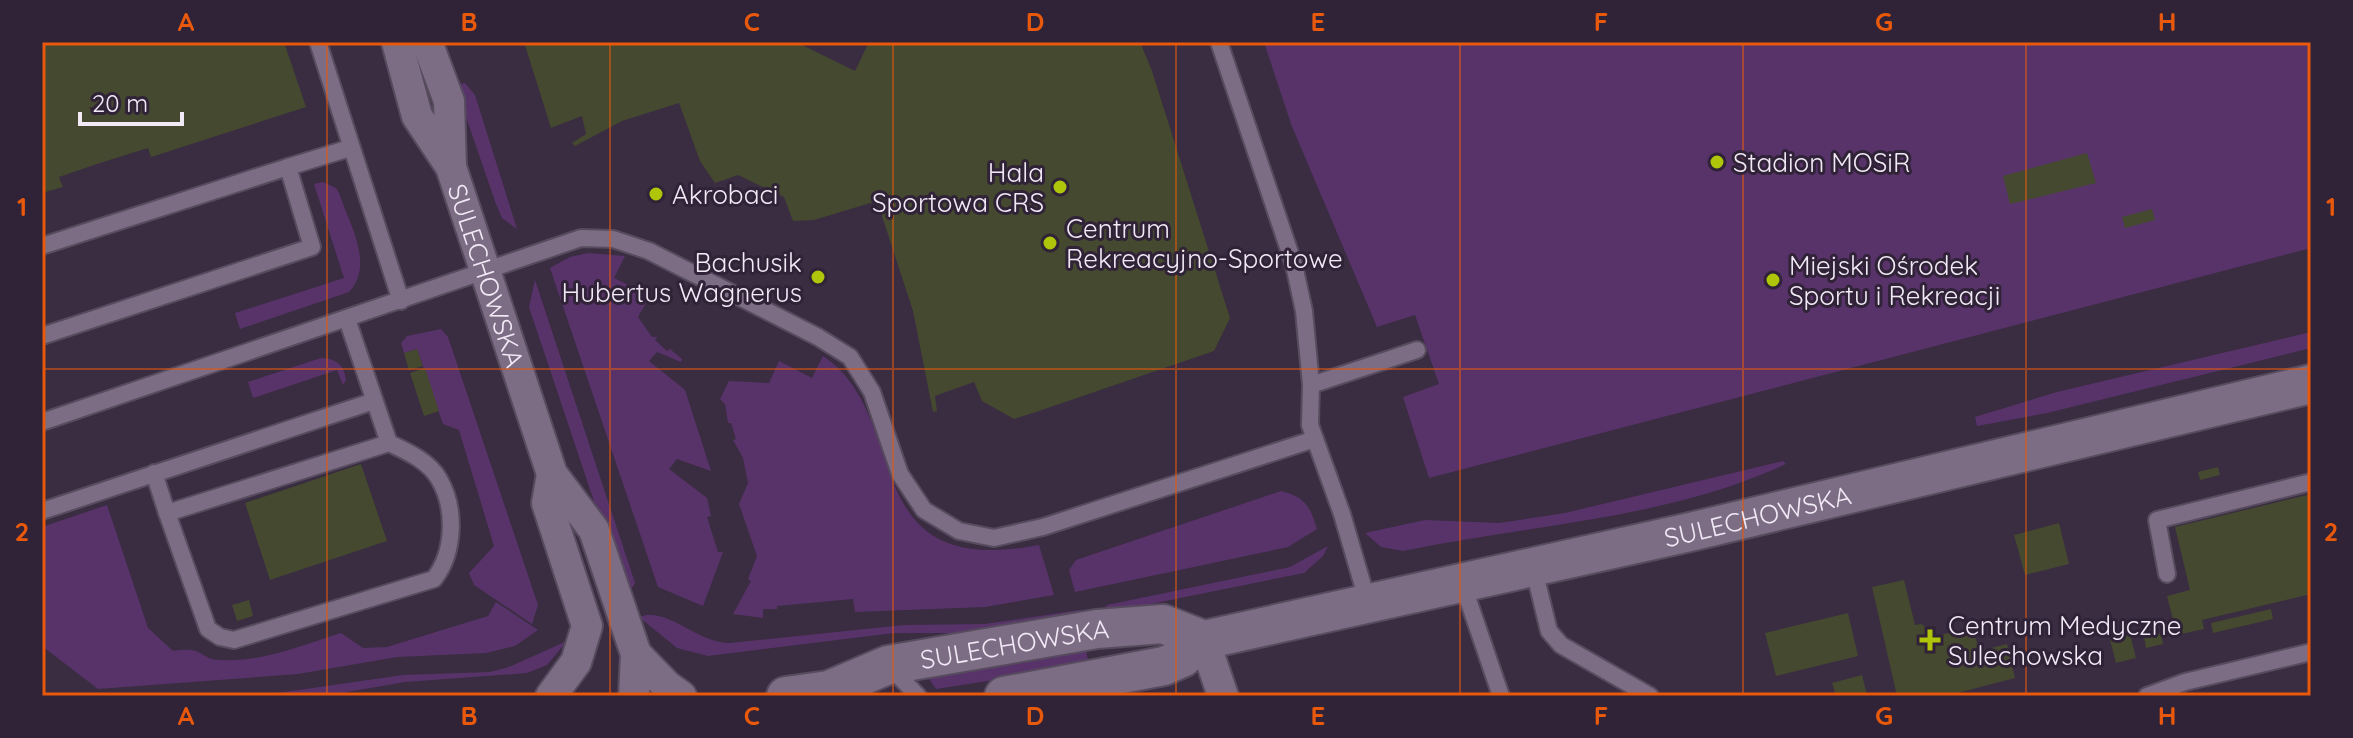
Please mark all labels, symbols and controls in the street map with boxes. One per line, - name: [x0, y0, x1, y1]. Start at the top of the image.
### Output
- text: A: [178, 5, 195, 38]
- text: B: [460, 5, 478, 38]
- text: C: [744, 5, 760, 38]
- text: D: [1026, 5, 1044, 38]
- text: E: [1311, 5, 1325, 38]
- text: F: [1594, 5, 1608, 38]
- text: G: [1875, 5, 1893, 38]
- text: H: [2158, 5, 2176, 38]
- scale bar: [80, 76, 182, 126]
- text: 20 m: [92, 88, 148, 118]
- place label: Stadion MOSiR: [1733, 146, 1910, 179]
- marker: Stadion MOSiR: [1708, 153, 1726, 171]
- place label: Hala Sportowa CRS: [872, 156, 1044, 219]
- place label: Akrobaci: [672, 178, 778, 211]
- marker: Hala Sportowa CRS: [1051, 178, 1069, 196]
- street label: SULECHOWSKA: [441, 179, 532, 371]
- marker: Akrobaci: [647, 185, 665, 203]
- text: 1: [17, 190, 27, 223]
- text: 1: [2326, 190, 2336, 223]
- place label: Centrum Rekreacyjno-Sportowe: [1066, 212, 1343, 275]
- marker: Centrum Rekreacyjno-Sportowe: [1041, 234, 1059, 252]
- place label: Bachusik Hubertus Wagnerus: [562, 246, 802, 309]
- place label: Miejski Ośrodek Sportu i Rekreacji: [1789, 249, 2000, 312]
- marker: Bachusik Hubertus Wagnerus: [809, 268, 827, 286]
- marker: Miejski Ośrodek Sportu i Rekreacji: [1764, 271, 1782, 289]
- street label: SULECHOWSKA: [1661, 478, 1854, 554]
- text: 2: [15, 515, 29, 548]
- text: 2: [2324, 515, 2338, 548]
- place label: Centrum Medyczne Sulechowska: [1948, 609, 2181, 672]
- street label: SULECHOWSKA: [918, 612, 1110, 676]
- marker: Centrum Medyczne Sulechowska: [1919, 629, 1941, 651]
- text: A: [178, 699, 195, 732]
- text: B: [460, 699, 478, 732]
- text: C: [744, 699, 760, 732]
- text: D: [1026, 699, 1044, 732]
- text: E: [1311, 699, 1325, 732]
- text: F: [1594, 699, 1608, 732]
- text: G: [1875, 699, 1893, 732]
- text: H: [2158, 699, 2176, 732]

